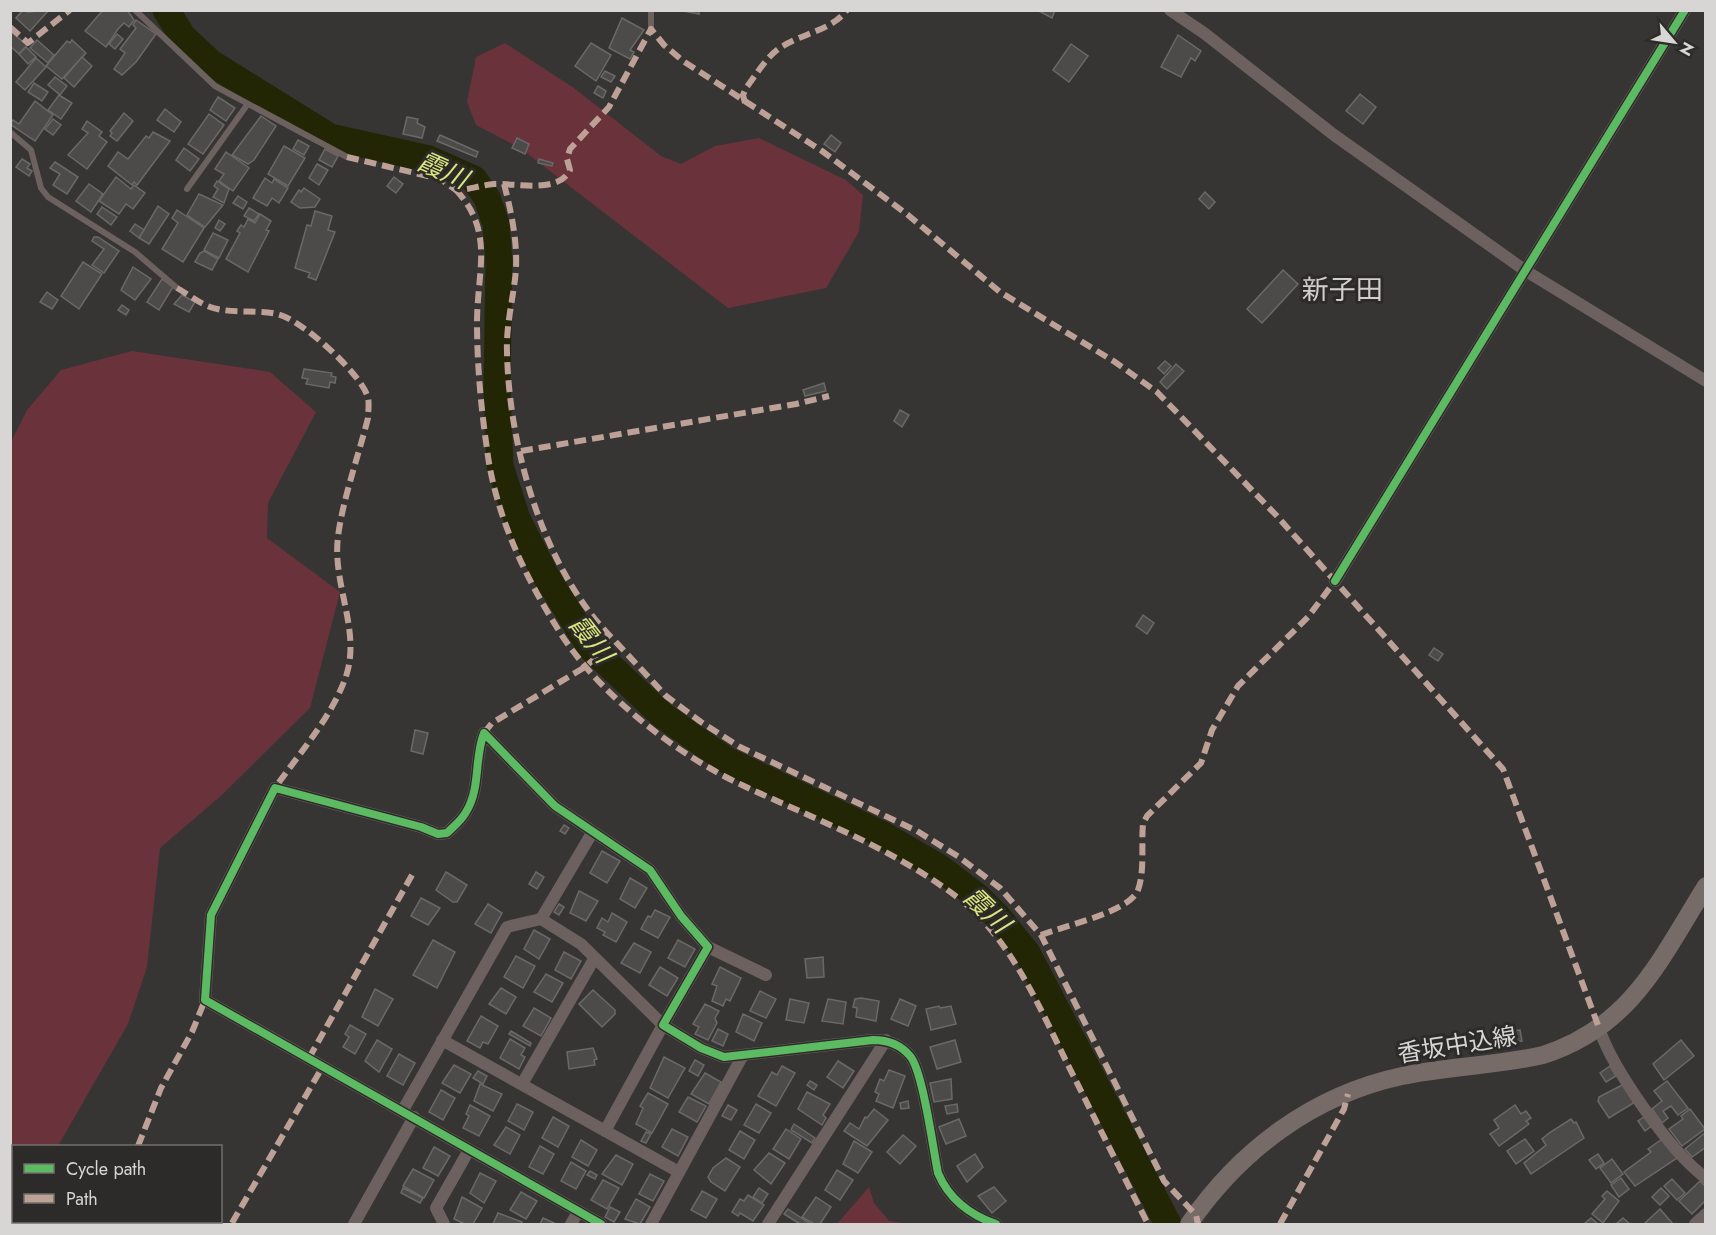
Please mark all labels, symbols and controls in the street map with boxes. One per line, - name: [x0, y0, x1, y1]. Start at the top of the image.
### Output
- north arrow: [1644, 12, 1704, 72]
- text: N: [1674, 38, 1700, 60]
- water label: 霞川: [412, 142, 477, 199]
- district label: 新子田: [1302, 270, 1383, 309]
- water label: 霞川: [560, 607, 624, 674]
- water label: 霞川: [955, 878, 1021, 944]
- street label: 香坂中込線: [1395, 1018, 1519, 1071]
- legend: [12, 1145, 222, 1223]
- text: Cycle path: [66, 1156, 146, 1182]
- text: Path: [66, 1186, 98, 1212]

